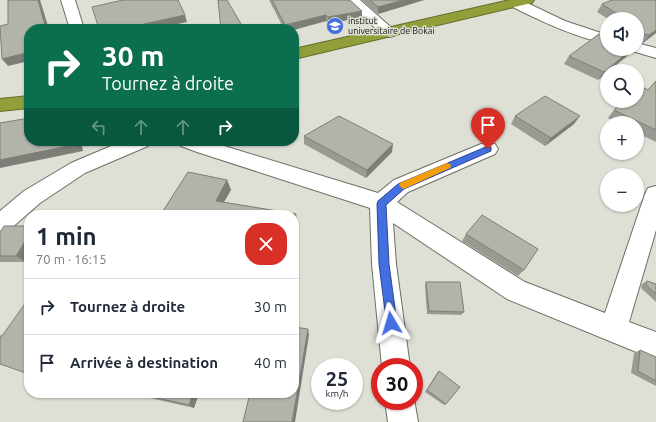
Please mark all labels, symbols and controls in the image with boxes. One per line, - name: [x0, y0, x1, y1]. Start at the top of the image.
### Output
- map controls: [600, 12, 644, 212]
- button: sound: [600, 12, 644, 56]
- school or university icon: institut universitaire de Bokai: [325, 16, 345, 36]
- place label: institut universitaire de Bokai: [348, 16, 435, 36]
- icon: right: [36, 40, 88, 92]
- text: 30 m: [102, 40, 164, 71]
- button: search: [600, 64, 644, 108]
- text: Tournez à droite: [102, 73, 234, 93]
- pin: [471, 108, 505, 149]
- icon: arrive: [477, 114, 499, 136]
- icon: left: [88, 116, 110, 138]
- icon: ahead: [130, 116, 152, 138]
- icon: ahead: [172, 116, 194, 138]
- icon: right: [214, 116, 236, 138]
- button: +: [600, 116, 644, 160]
- button: −: [600, 168, 644, 212]
- text: 1 min: [36, 223, 97, 250]
- button: close: [245, 223, 287, 265]
- text: 70 m · 16:15: [36, 252, 107, 266]
- icon: right: [36, 296, 58, 318]
- text: Tournez à droite: [70, 298, 185, 315]
- text: 30 m: [254, 298, 287, 315]
- position arrow: [370, 302, 412, 344]
- icon: arrive: [36, 352, 58, 374]
- text: Arrivée à destination: [70, 354, 218, 371]
- text: 40 m: [254, 354, 287, 371]
- speed limit sign: 30: [371, 358, 423, 410]
- text: 25: [326, 367, 348, 390]
- text: km/h: [325, 388, 349, 399]

